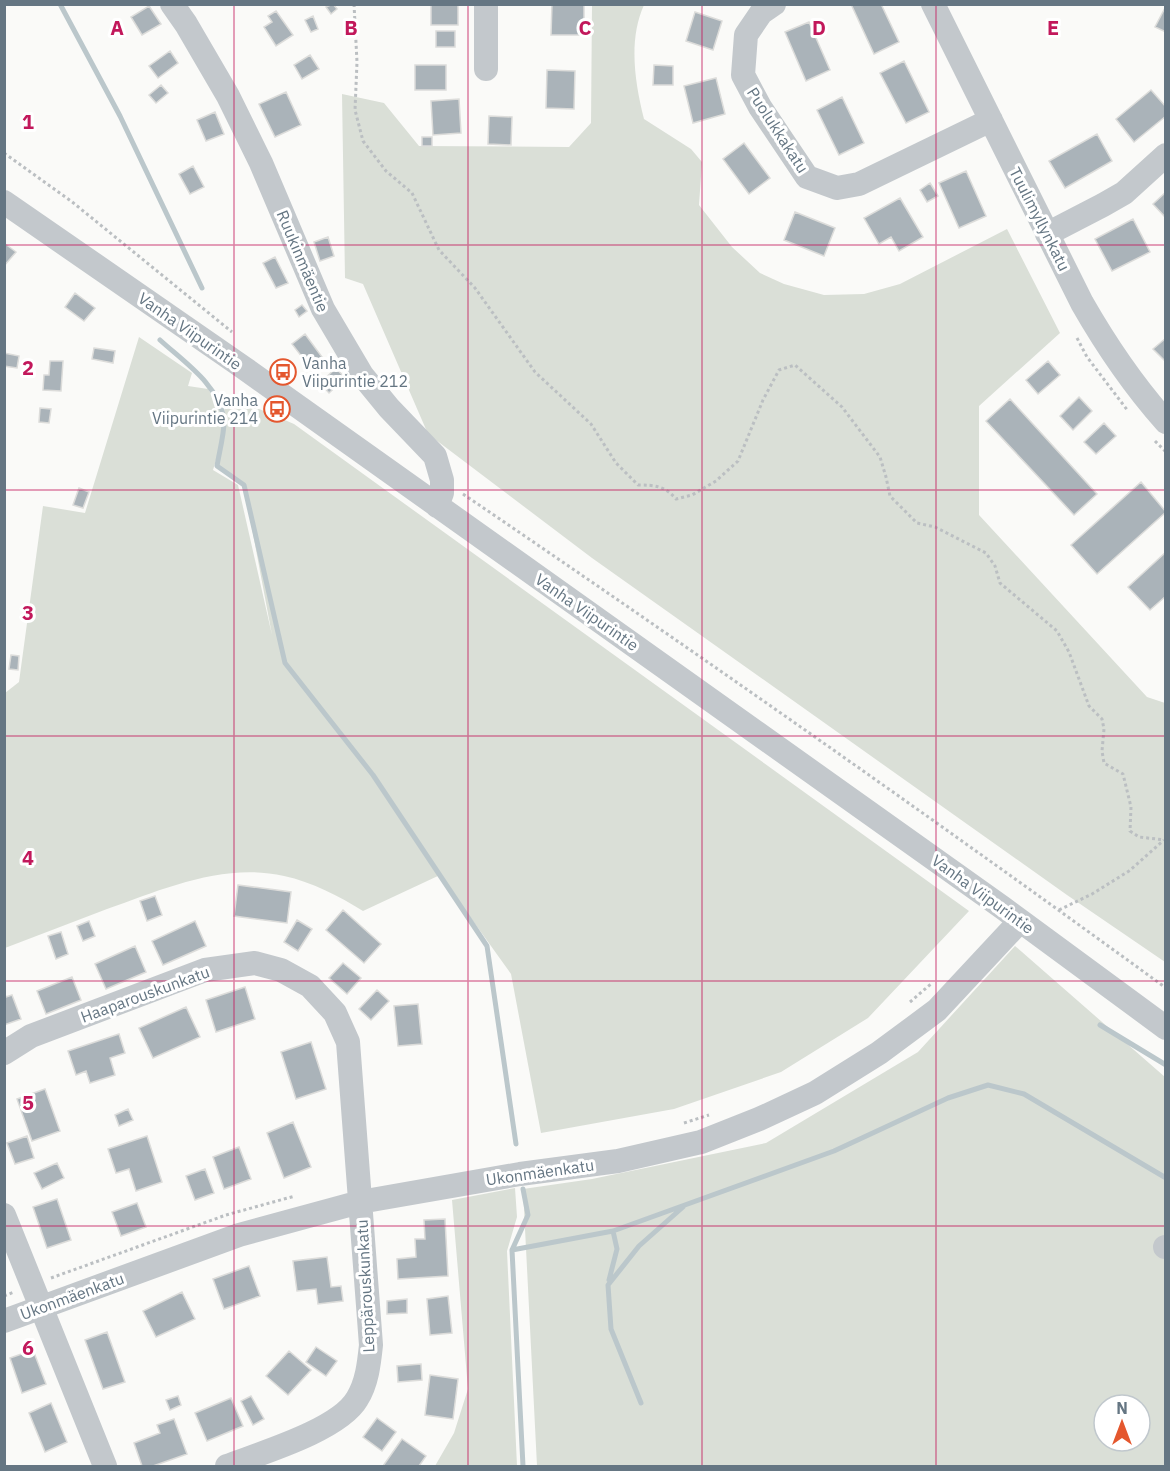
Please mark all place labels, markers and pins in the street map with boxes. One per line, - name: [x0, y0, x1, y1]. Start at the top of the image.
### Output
- place label: Vanha Viipurintie 212: [302, 353, 408, 391]
- bus stop icon: Vanha Viipurintie 212: [268, 357, 298, 387]
- place label: Vanha Viipurintie 214: [152, 390, 258, 428]
- bus stop icon: Vanha Viipurintie 214: [262, 394, 292, 424]

